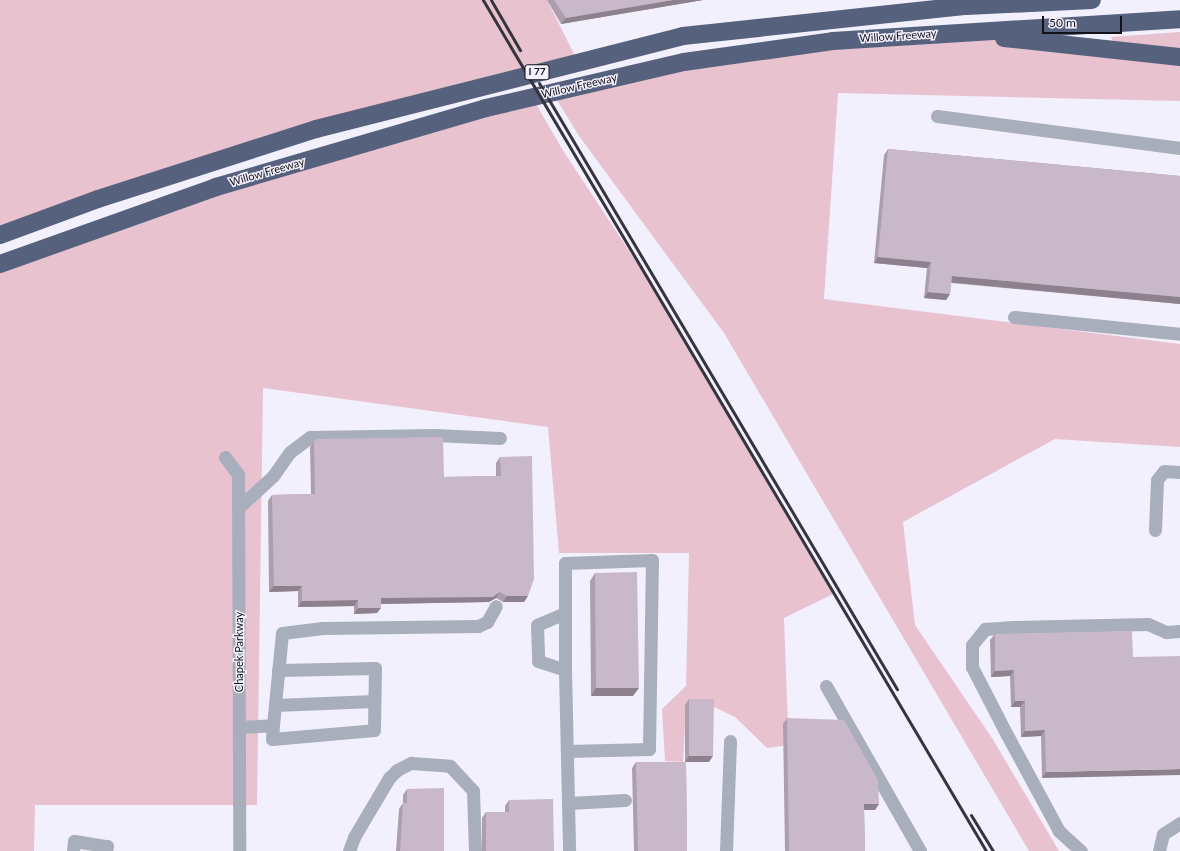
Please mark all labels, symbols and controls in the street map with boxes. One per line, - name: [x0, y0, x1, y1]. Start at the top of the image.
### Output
- scale bar: [1044, 8, 1124, 34]
- text: 50 m: [1049, 15, 1076, 30]
- street label: Willow Freeway: [859, 27, 937, 45]
- road number: I 77: [524, 64, 550, 80]
- street label: Willow Freeway: [540, 71, 618, 101]
- street label: Willow Freeway: [228, 155, 306, 189]
- street label: Chapek Parkway: [232, 612, 246, 692]

